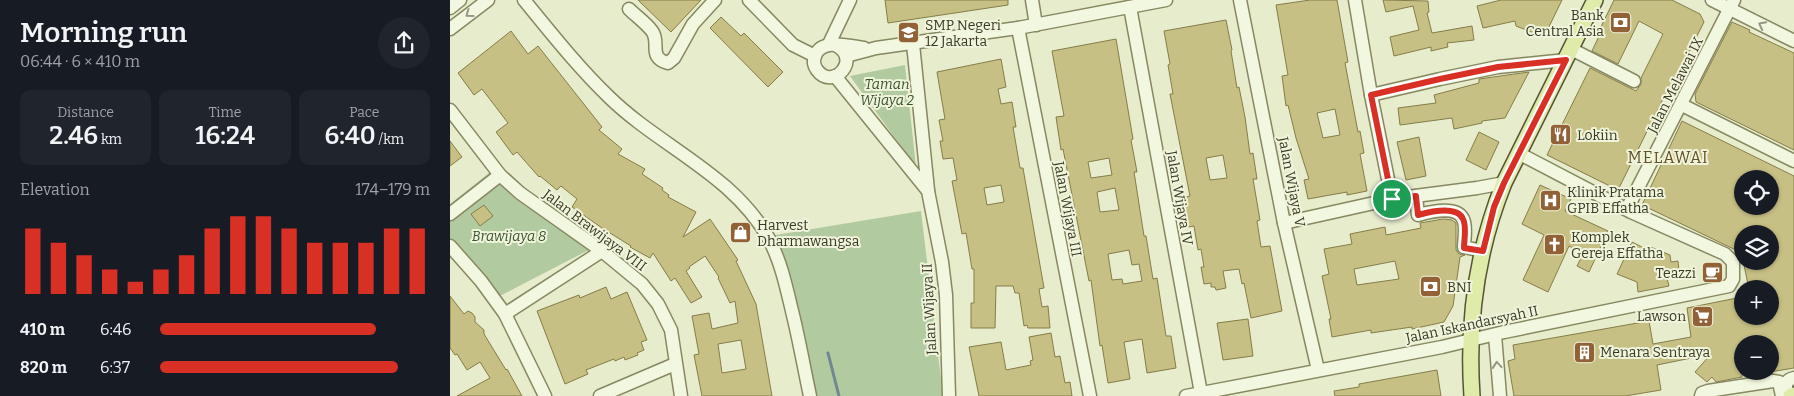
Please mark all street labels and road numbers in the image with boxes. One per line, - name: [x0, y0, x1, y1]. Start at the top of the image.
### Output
- street label: Jalan Melawai IX: [1643, 34, 1707, 137]
- street label: Jalan Wijaya V: [1274, 135, 1309, 229]
- street label: Jalan Wijaya IV: [1163, 148, 1196, 247]
- street label: Jalan Wijaya III: [1050, 159, 1085, 258]
- street label: Jalan Brawijaya VIII: [539, 185, 650, 275]
- street label: Jalan Wijaya II: [919, 263, 940, 356]
- street label: Jalan Iskandarsyah II: [1403, 302, 1540, 347]

